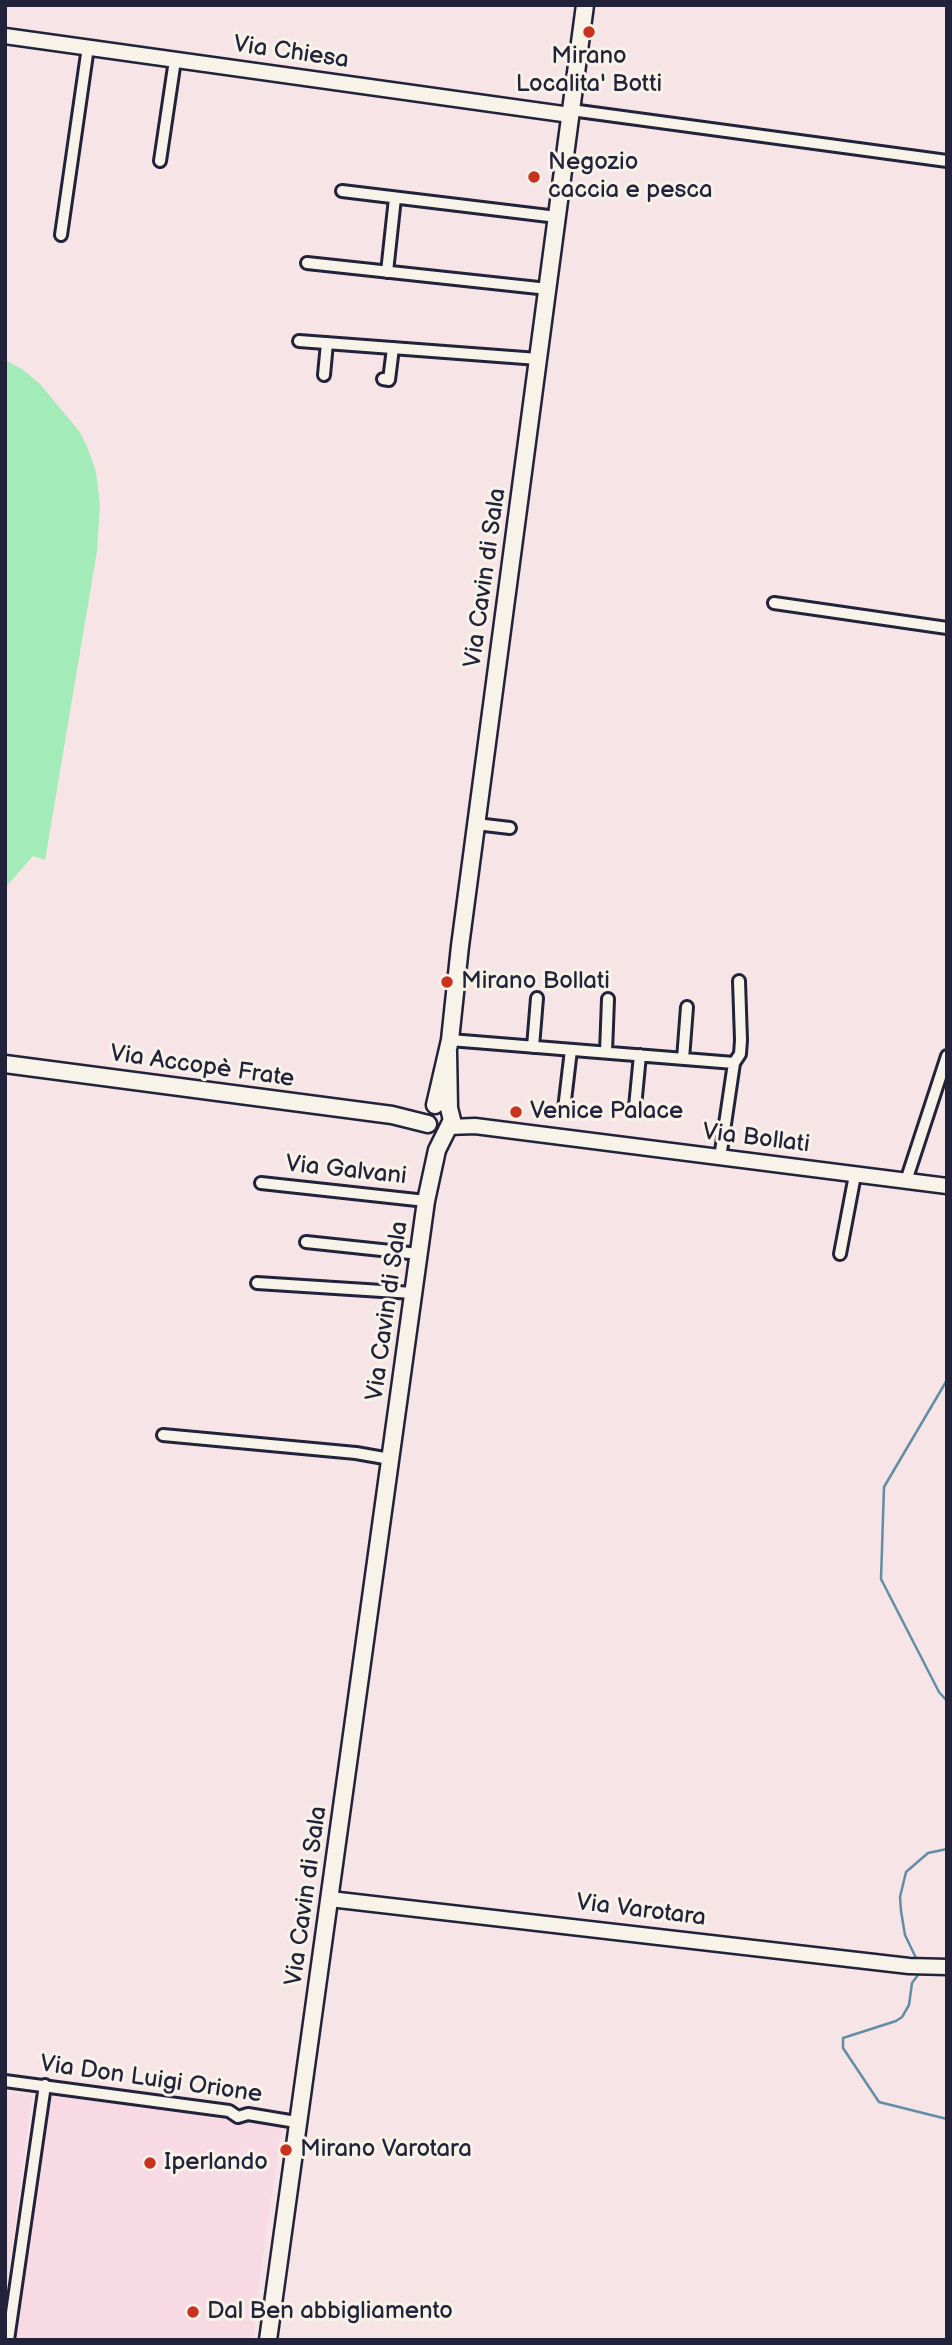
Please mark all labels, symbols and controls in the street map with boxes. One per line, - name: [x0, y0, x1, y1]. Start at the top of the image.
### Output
- marker: Mirano Localita' Botti: [581, 24, 597, 40]
- street label: Via Chiesa: [231, 31, 351, 75]
- place label: Mirano Localita' Botti: [516, 43, 662, 99]
- place label: Negozio caccia e pesca: [548, 149, 713, 205]
- marker: Negozio caccia e pesca: [526, 169, 542, 185]
- street label: Via Cavin di Sala: [459, 486, 513, 670]
- place label: Mirano Bollati: [461, 968, 610, 996]
- marker: Mirano Bollati: [439, 974, 455, 990]
- street label: Via Accopè Frate: [108, 1040, 296, 1094]
- place label: Venice Palace: [530, 1098, 683, 1126]
- marker: Venice Palace: [508, 1104, 524, 1120]
- street label: Via Bollati: [701, 1118, 811, 1160]
- street label: Via Galvani: [284, 1150, 408, 1192]
- street label: Via Cavin di Sala: [361, 1219, 415, 1403]
- street label: Via Cavin di Sala: [280, 1804, 334, 1988]
- street label: Via Varotara: [574, 1889, 708, 1933]
- street label: Via Don Luigi Orione: [38, 2050, 264, 2110]
- place label: Mirano Varotara: [300, 2136, 472, 2164]
- marker: Mirano Varotara: [278, 2142, 294, 2158]
- place label: Iperlando: [164, 2149, 268, 2177]
- marker: Iperlando: [142, 2155, 158, 2171]
- place label: Dal Ben abbigliamento: [207, 2298, 453, 2326]
- marker: Dal Ben abbigliamento: [185, 2304, 201, 2320]

